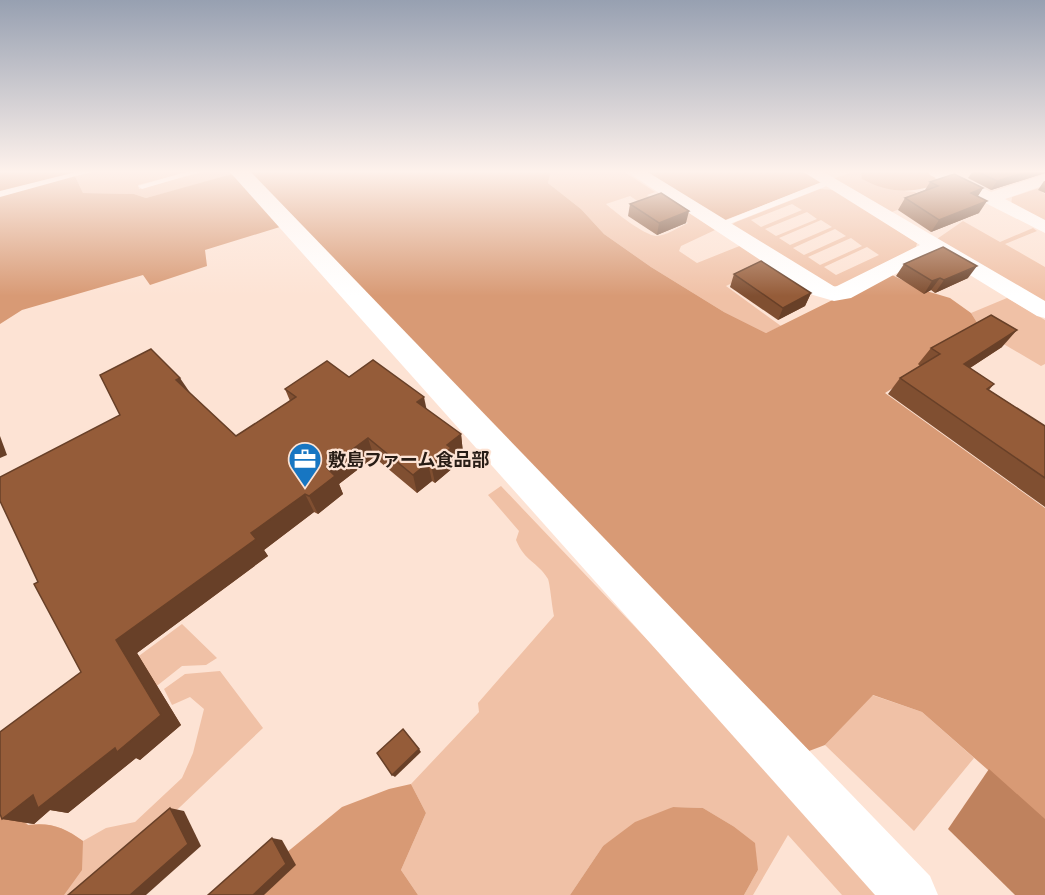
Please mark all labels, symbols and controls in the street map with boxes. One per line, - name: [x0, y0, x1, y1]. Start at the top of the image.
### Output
- office icon: 敷島ファーム食品部: [287, 441, 323, 488]
- place label: 敷島ファーム食品部: [328, 447, 489, 472]

